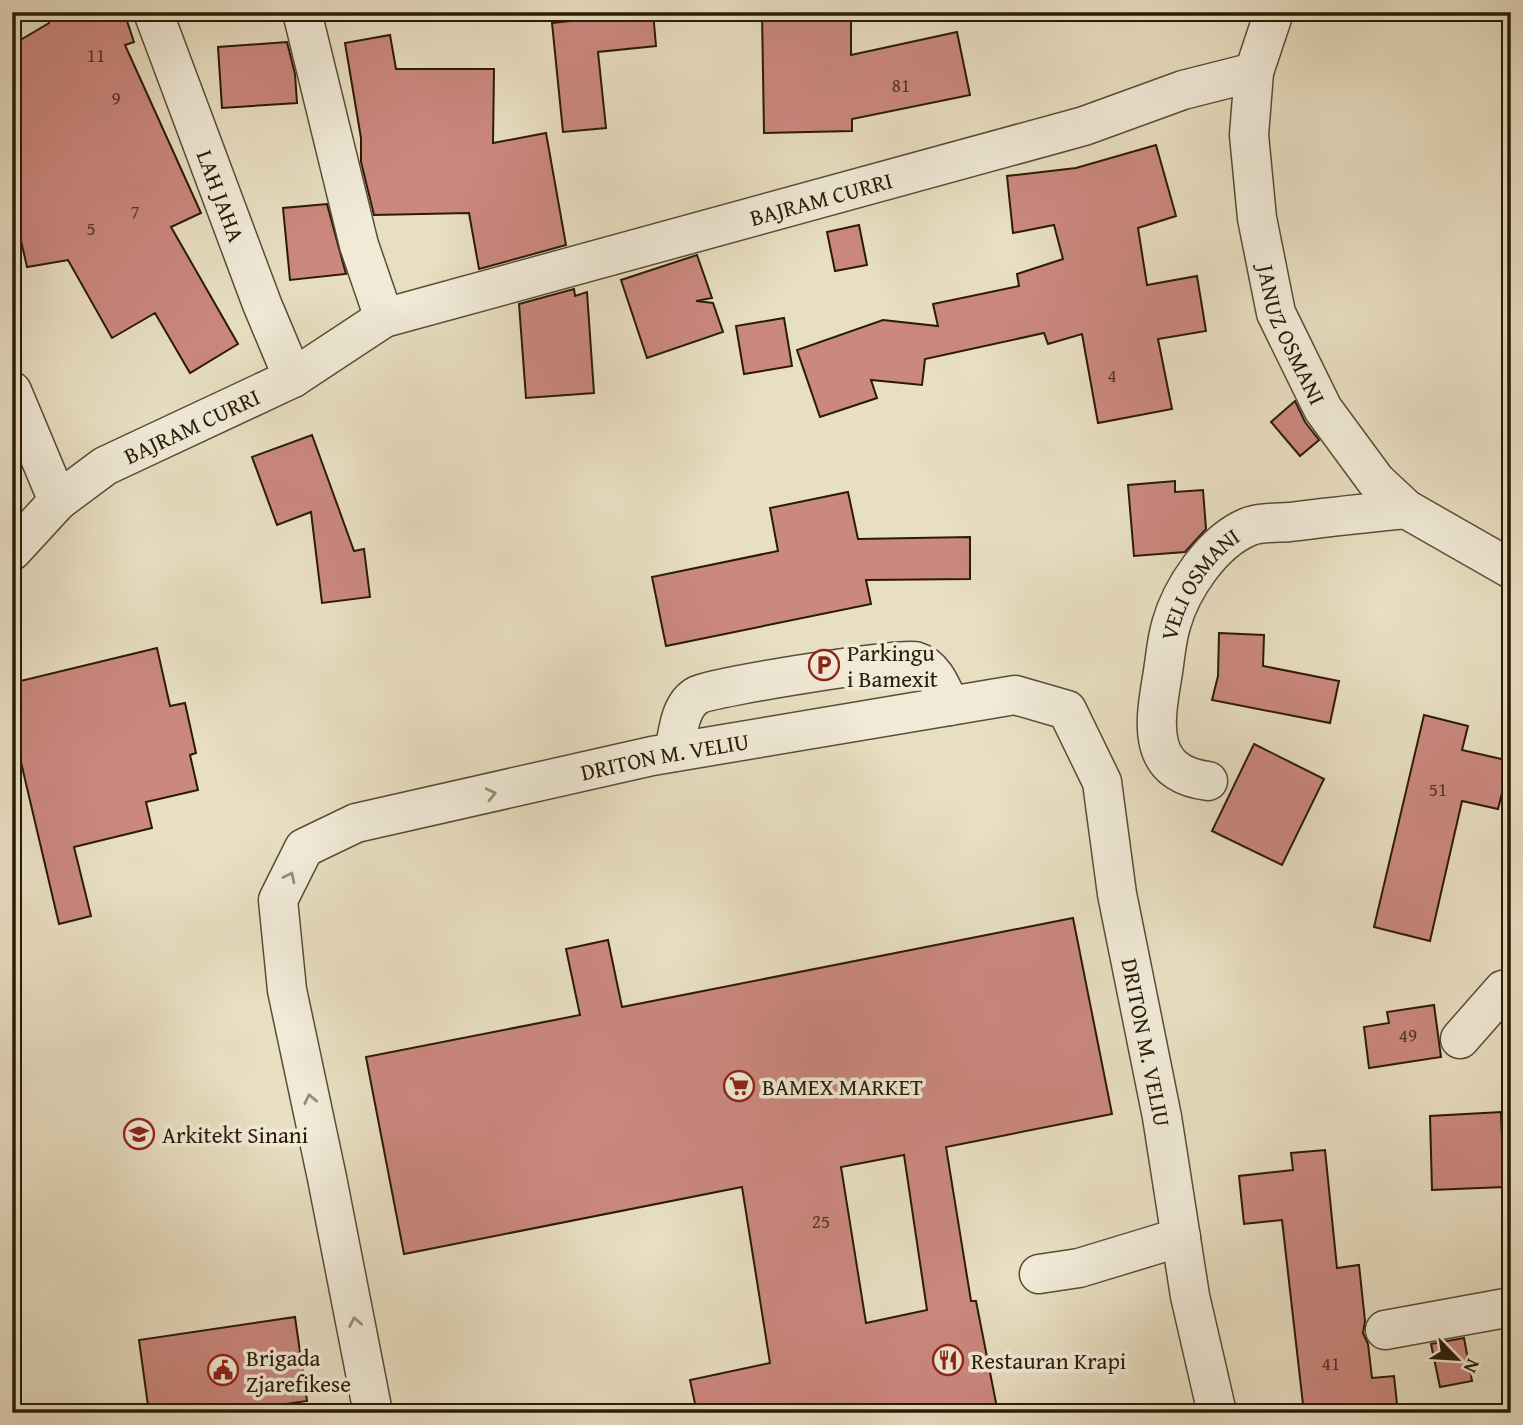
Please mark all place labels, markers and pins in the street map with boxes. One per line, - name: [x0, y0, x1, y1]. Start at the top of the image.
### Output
- place label: Parkingu i Bamexit: [847, 636, 938, 695]
- parking icon: Parkingu i Bamexit: [807, 648, 841, 682]
- supermarket icon: BAMEX MARKET: [722, 1069, 756, 1103]
- place label: BAMEX MARKET: [762, 1070, 923, 1103]
- school or university icon: Arkitekt Sinani: [122, 1117, 156, 1151]
- place label: Arkitekt Sinani: [162, 1118, 308, 1151]
- place label: Brigada Zjarefikese: [246, 1341, 351, 1400]
- restaurant icon: Restauran Krapi: [931, 1343, 965, 1377]
- place label: Restauran Krapi: [971, 1344, 1126, 1377]
- public building icon: Brigada Zjarefikese: [206, 1353, 240, 1387]

